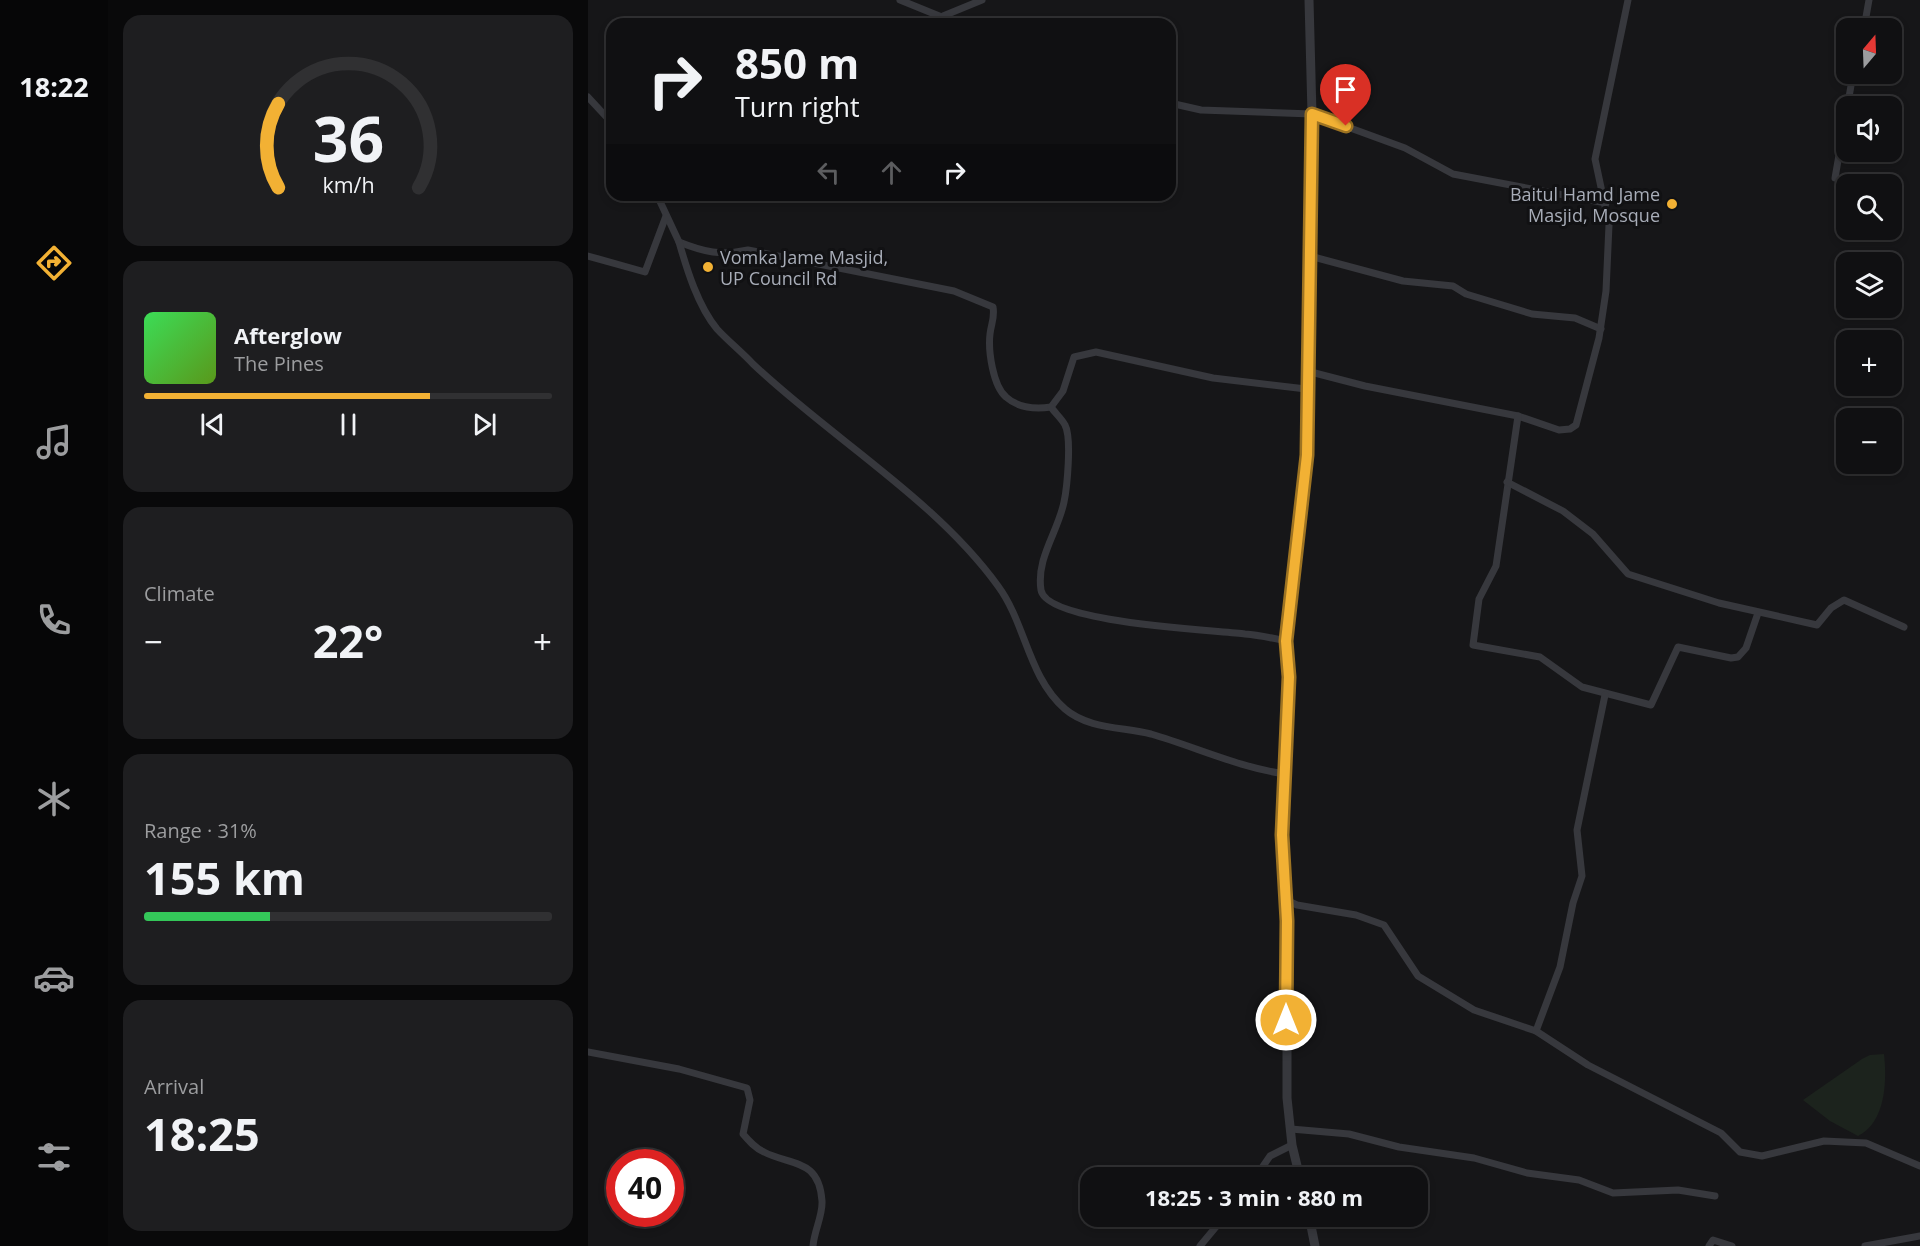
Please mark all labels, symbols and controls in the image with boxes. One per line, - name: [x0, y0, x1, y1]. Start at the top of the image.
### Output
- north arrow: [1836, 18, 1902, 84]
- map controls: [1836, 18, 1902, 474]
- text: 850 m: [735, 34, 859, 91]
- icon: right: [636, 42, 714, 120]
- pin: [1320, 64, 1371, 126]
- text: 18:22: [19, 68, 89, 105]
- icon: arrive: [1329, 73, 1362, 106]
- text: Turn right: [735, 88, 860, 125]
- text: 36: [312, 95, 384, 180]
- button: sound: [1836, 96, 1902, 162]
- icon: left: [812, 156, 845, 189]
- icon: ahead: [875, 156, 908, 189]
- icon: right: [938, 156, 971, 189]
- text: km/h: [322, 170, 374, 199]
- button: search: [1836, 174, 1902, 240]
- place label: Baitul Hamd Jame Masjid, Mosque: [1510, 182, 1660, 227]
- marker: Baitul Hamd Jame Masjid, Mosque: [1665, 197, 1679, 211]
- icon: directions: [33, 242, 75, 284]
- place label: Vomka Jame Masjid, UP Council Rd: [720, 245, 888, 290]
- button: layers: [1836, 252, 1902, 318]
- marker: Vomka Jame Masjid, UP Council Rd: [701, 260, 715, 274]
- text: Afterglow: [234, 320, 342, 350]
- button: +: [1836, 330, 1902, 396]
- text: The Pines: [234, 350, 324, 377]
- icon: previous: [196, 408, 229, 441]
- icon: pause: [332, 408, 365, 441]
- icon: next: [468, 408, 501, 441]
- button: −: [1836, 408, 1902, 474]
- icon: music: [33, 421, 75, 463]
- text: Climate: [144, 580, 215, 607]
- icon: phone: [33, 599, 75, 641]
- text: 22°: [313, 610, 383, 671]
- text: −: [144, 619, 163, 664]
- text: +: [533, 619, 552, 664]
- icon: climate: [33, 778, 75, 820]
- text: Range · 31%: [144, 817, 257, 844]
- text: 155 km: [144, 847, 305, 908]
- icon: car: [33, 957, 75, 999]
- position arrow: [1254, 988, 1318, 1052]
- text: Arrival: [144, 1073, 204, 1100]
- text: 18:25: [144, 1103, 260, 1164]
- icon: filters: [33, 1136, 75, 1178]
- speed limit sign: 40: [606, 1149, 684, 1227]
- text: 18:25 · 3 min · 880 m: [1145, 1182, 1363, 1212]

